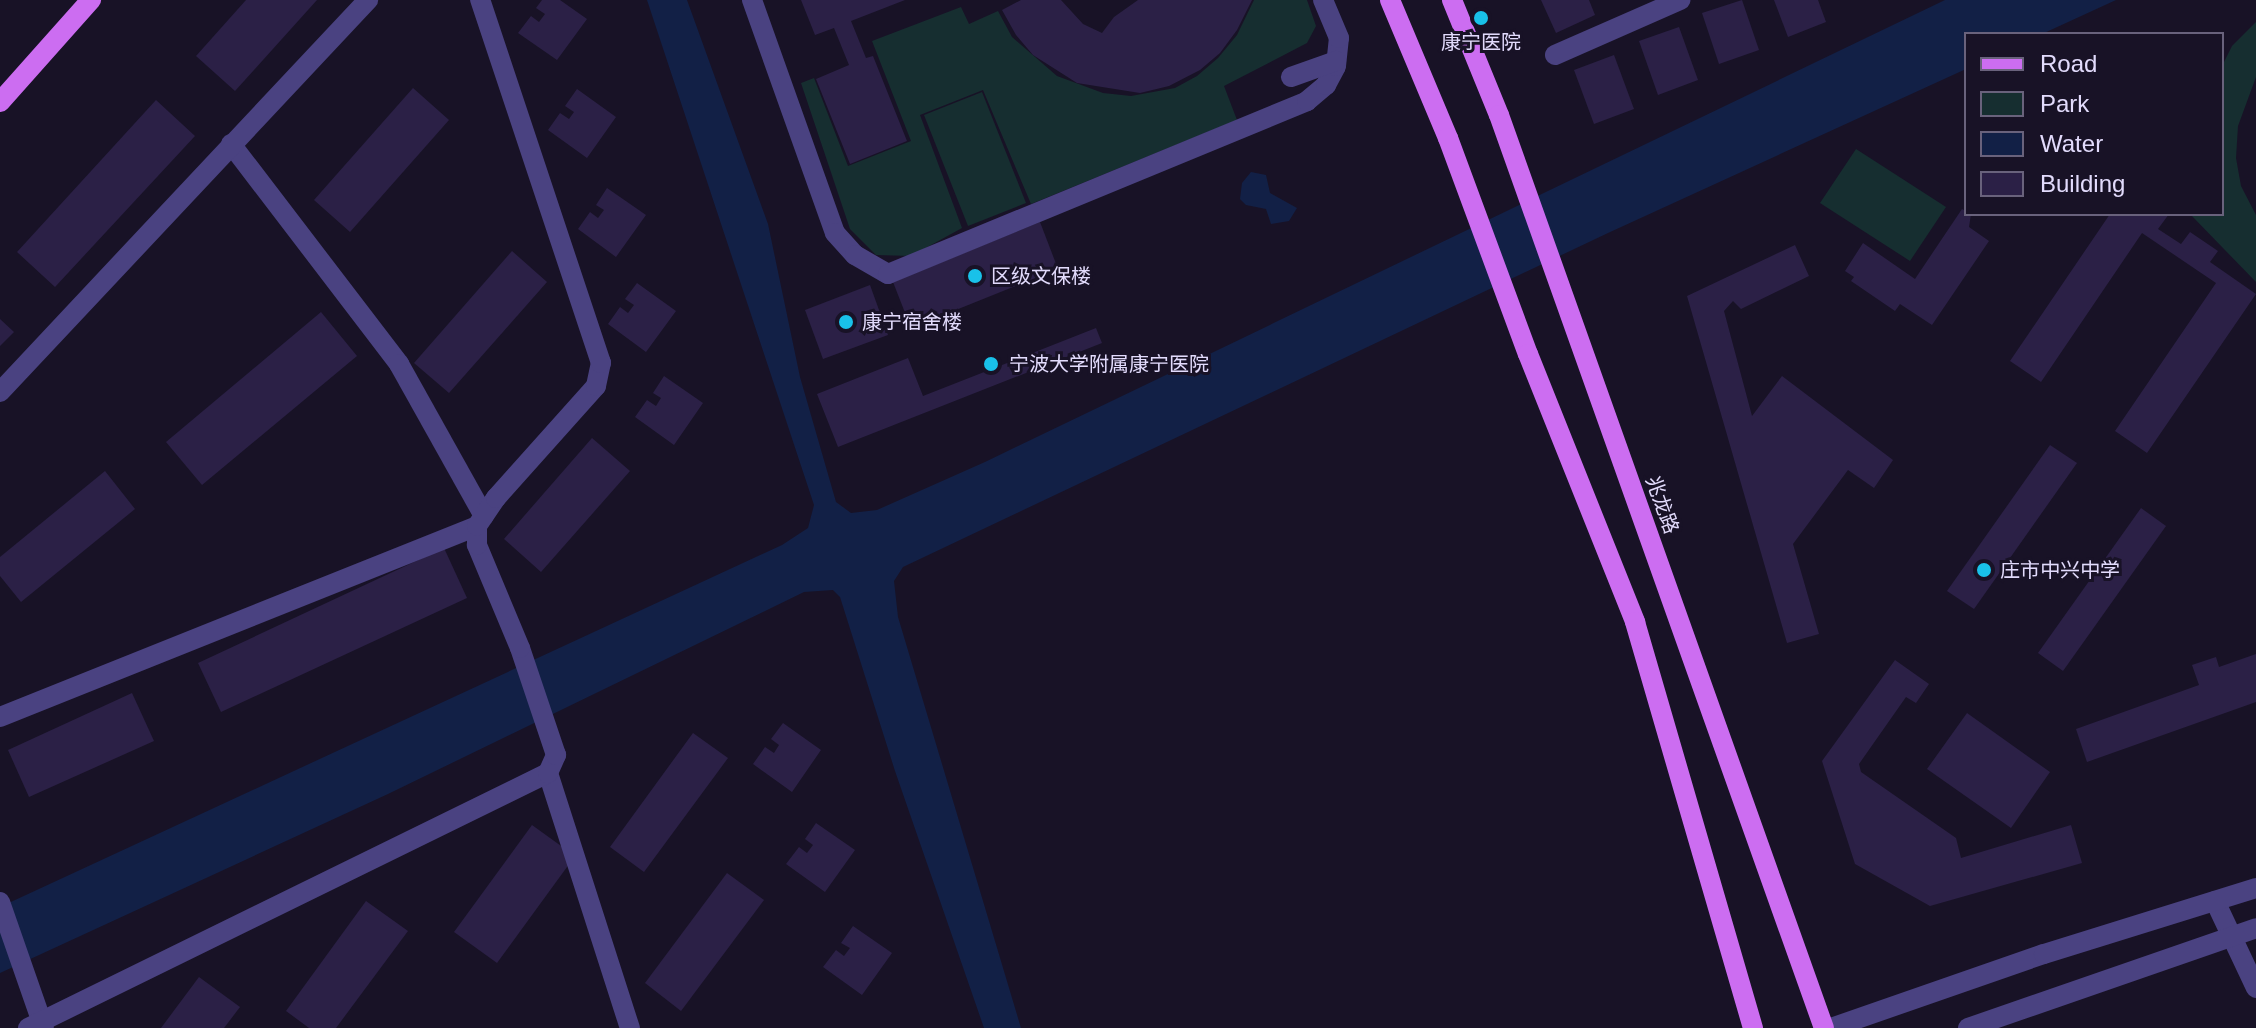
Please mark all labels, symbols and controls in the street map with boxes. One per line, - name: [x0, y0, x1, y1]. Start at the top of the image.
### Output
- marker: 康宁医院: [1472, 9, 1490, 27]
- place label: 康宁医院: [1441, 30, 1521, 54]
- legend: [1964, 32, 2224, 216]
- text: Road: [2040, 50, 2097, 77]
- text: Park: [2040, 90, 2089, 117]
- text: Water: [2040, 130, 2103, 157]
- text: Building: [2040, 170, 2125, 197]
- place label: 区级文保楼: [991, 264, 1091, 288]
- marker: 区级文保楼: [966, 267, 984, 285]
- place label: 康宁宿舍楼: [862, 310, 962, 334]
- marker: 康宁宿舍楼: [837, 313, 855, 331]
- place label: 宁波大学附属康宁医院: [1009, 352, 1209, 376]
- marker: 宁波大学附属康宁医院: [980, 353, 1002, 375]
- street label: 兆龙路: [1640, 473, 1684, 537]
- place label: 庄市中兴中学: [2000, 558, 2120, 582]
- marker: 庄市中兴中学: [1975, 561, 1993, 579]

